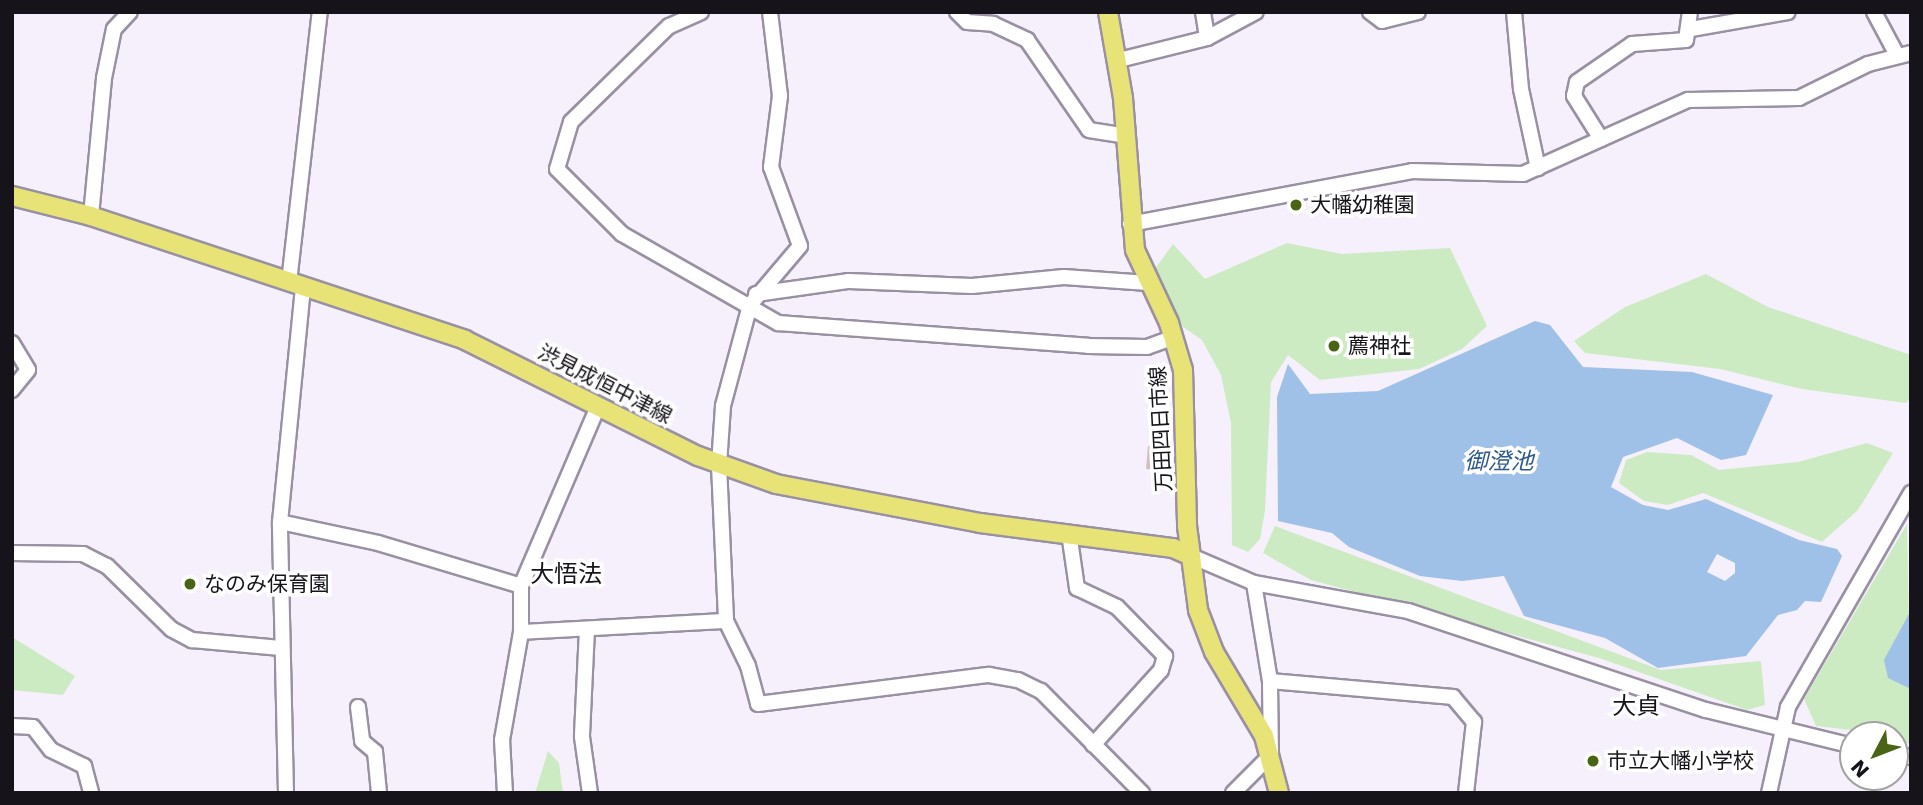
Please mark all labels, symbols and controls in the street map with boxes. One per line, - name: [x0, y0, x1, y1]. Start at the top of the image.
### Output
- place label: 大幡幼稚園: [1310, 192, 1415, 218]
- marker: 大幡幼稚園: [1288, 197, 1304, 213]
- place label: 薦神社: [1348, 333, 1411, 359]
- marker: 薦神社: [1326, 338, 1342, 354]
- street label: 渋見成恒中津線: [534, 339, 676, 429]
- street label: 万田四日市線: [1145, 365, 1177, 493]
- water label: 御澄池: [1465, 447, 1533, 475]
- district label: 大悟法: [530, 561, 602, 589]
- place label: なのみ保育園: [204, 571, 330, 597]
- marker: なのみ保育園: [182, 576, 198, 592]
- district label: 大貞: [1612, 693, 1660, 721]
- north arrow: [1839, 721, 1909, 791]
- place label: 市立大幡小学校: [1607, 748, 1754, 774]
- marker: 市立大幡小学校: [1585, 753, 1601, 769]
- text: N: [1846, 755, 1873, 782]

